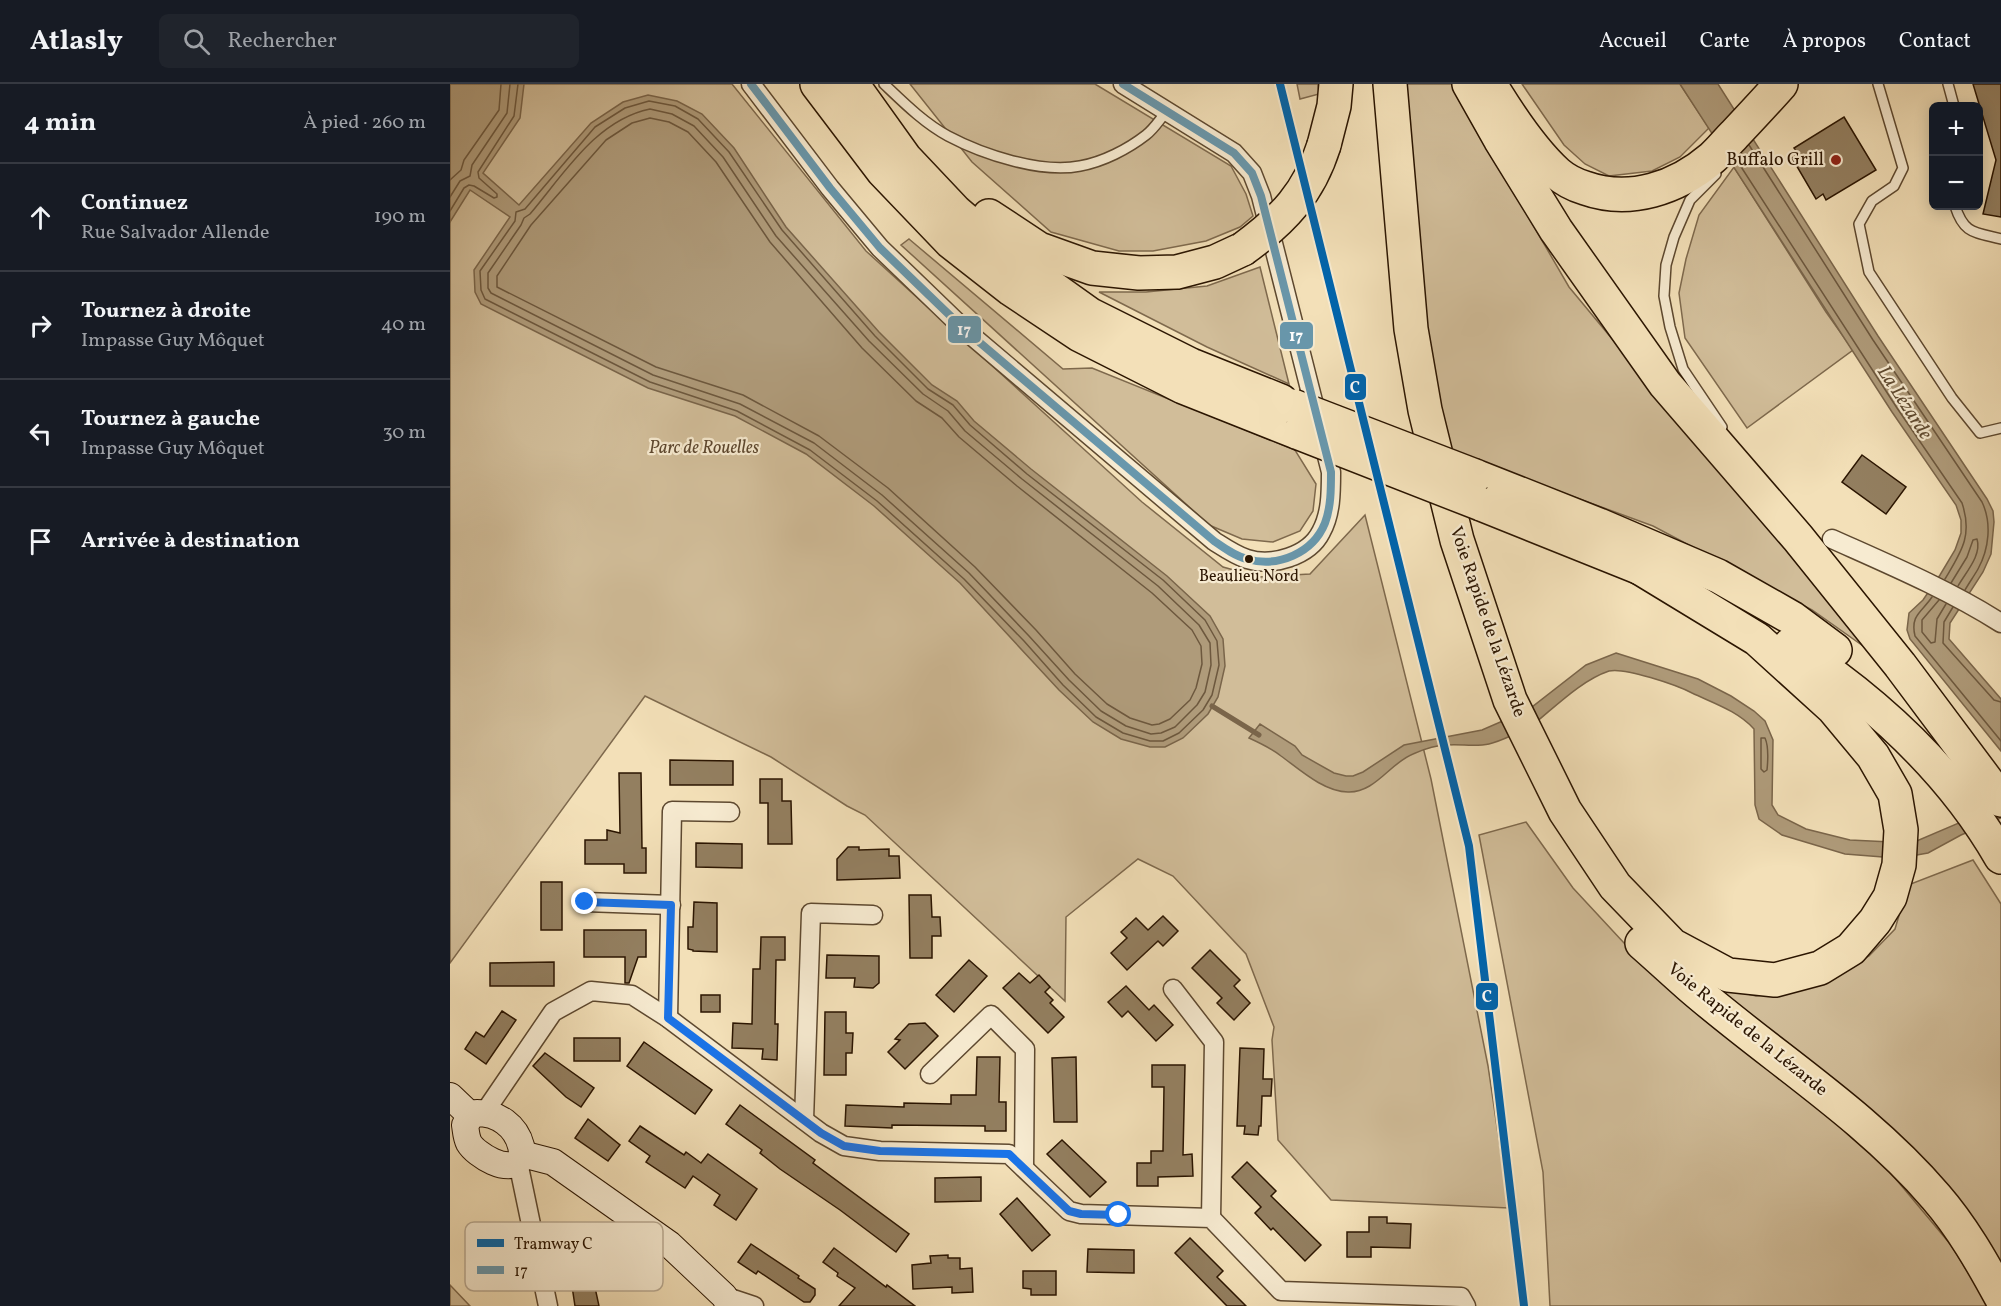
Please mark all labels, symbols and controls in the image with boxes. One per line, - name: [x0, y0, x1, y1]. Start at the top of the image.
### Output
- search box: [159, 14, 579, 68]
- text: Atlasly: [30, 22, 123, 61]
- icon: search: [180, 25, 213, 58]
- text: Rechercher: [228, 26, 337, 57]
- text: Accueil: [1599, 27, 1667, 56]
- text: Carte: [1700, 27, 1750, 56]
- text: À propos: [1783, 27, 1866, 56]
- text: Contact: [1899, 27, 1971, 56]
- map controls: [1929, 102, 1983, 210]
- button: +: [1929, 102, 1983, 156]
- text: 4 min: [24, 105, 96, 141]
- text: À pied · 260 m: [303, 109, 426, 137]
- place label: Buffalo Grill: [1726, 148, 1824, 173]
- marker: Buffalo Grill: [1829, 153, 1843, 167]
- button: −: [1929, 156, 1983, 210]
- text: Continuez: [81, 188, 188, 219]
- icon: ahead: [24, 201, 57, 234]
- text: 190 m: [374, 203, 426, 231]
- text: Rue Salvador Allende: [81, 219, 269, 247]
- text: Tournez à droite: [81, 296, 251, 327]
- icon: right: [24, 309, 57, 342]
- text: 40 m: [381, 311, 426, 339]
- line badge: 17: [947, 315, 982, 344]
- text: 17: [957, 320, 971, 342]
- line badge: 17: [1279, 321, 1314, 350]
- text: 17: [1289, 326, 1303, 348]
- text: Impasse Guy Môquet: [81, 327, 265, 355]
- water label: La Lézarde: [1870, 360, 1939, 446]
- line badge: C: [1344, 373, 1367, 401]
- text: C: [1350, 378, 1360, 400]
- text: Tournez à gauche: [81, 404, 260, 435]
- icon: left: [24, 417, 57, 450]
- text: 30 m: [382, 419, 426, 447]
- text: Impasse Guy Môquet: [81, 435, 265, 463]
- park label: Parc de Rouelles: [649, 436, 760, 461]
- street label: Voie Rapide de la Lézarde: [1443, 523, 1531, 721]
- icon: arrive: [24, 525, 57, 558]
- text: Arrivée à destination: [81, 526, 300, 557]
- marker: Beaulieu Nord: [1243, 553, 1255, 565]
- place label: Beaulieu Nord: [1199, 566, 1299, 588]
- route end: [571, 888, 597, 914]
- street label: Voie Rapide de la Lézarde: [1661, 957, 1833, 1103]
- line badge: C: [1475, 982, 1499, 1011]
- text: C: [1482, 987, 1492, 1009]
- route start: [1105, 1201, 1131, 1227]
- legend: [465, 1222, 663, 1291]
- text: Tramway C: [514, 1234, 593, 1256]
- text: 17: [514, 1261, 528, 1283]

